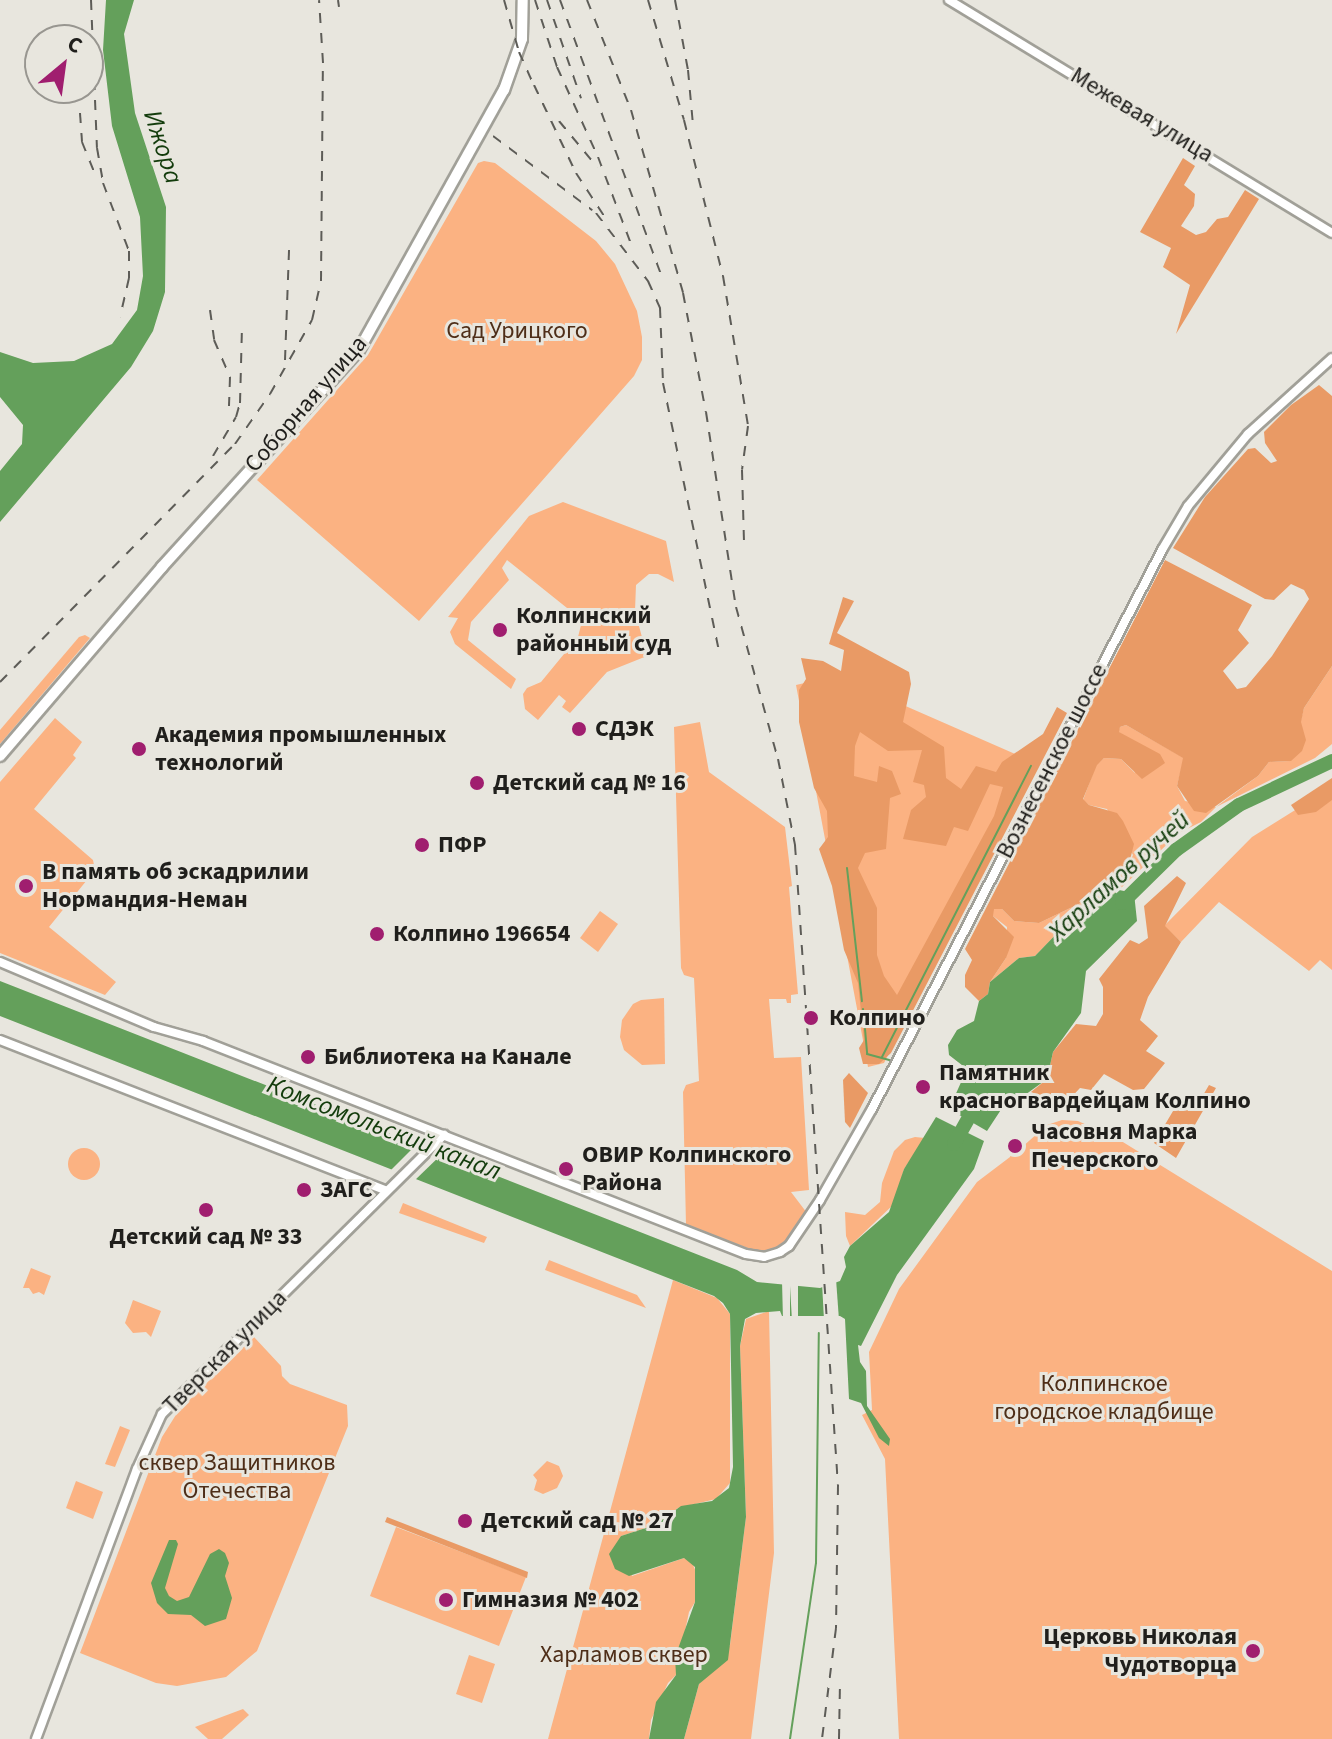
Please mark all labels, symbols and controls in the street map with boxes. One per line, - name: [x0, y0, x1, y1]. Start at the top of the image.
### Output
- north arrow: [24, 24, 104, 104]
- text: С: [61, 28, 88, 62]
- street label: Межевая улица: [1065, 61, 1219, 169]
- water label: Ижора: [136, 106, 190, 188]
- park label: Сад Урицкого: [446, 317, 588, 345]
- street label: Соборная улица: [239, 330, 373, 478]
- place label: Колпинский районный суд: [516, 602, 671, 658]
- marker: Колпинский районный суд: [491, 621, 509, 639]
- street label: Вознесенское шоссе: [990, 659, 1114, 863]
- place label: СДЭК: [595, 715, 654, 743]
- marker: СДЭК: [570, 720, 588, 738]
- place label: Академия промышленных технологий: [155, 721, 446, 777]
- marker: Академия промышленных технологий: [130, 740, 148, 758]
- place label: Детский сад № 16: [493, 769, 686, 797]
- marker: Детский сад № 16: [468, 774, 486, 792]
- water label: Харламов ручей: [1042, 804, 1196, 948]
- place label: ПФР: [438, 831, 487, 859]
- marker: ПФР: [413, 836, 431, 854]
- place label: В память об эскадрилии Нормандия-Неман: [42, 858, 309, 914]
- marker: В память об эскадрилии Нормандия-Неман: [17, 877, 35, 895]
- place label: Колпино 196654: [393, 920, 570, 948]
- marker: Колпино 196654: [368, 925, 386, 943]
- place label: Колпино: [829, 1004, 925, 1032]
- marker: Колпино: [800, 1007, 822, 1029]
- place label: Библиотека на Канале: [324, 1043, 572, 1071]
- marker: Библиотека на Канале: [299, 1048, 317, 1066]
- place label: Памятник красногвардейцам Колпино: [939, 1059, 1251, 1115]
- water label: Комсомольский канал: [263, 1069, 505, 1187]
- marker: Памятник красногвардейцам Колпино: [914, 1078, 932, 1096]
- place label: Часовня Марка Печерского: [1031, 1118, 1197, 1174]
- marker: Часовня Марка Печерского: [1006, 1137, 1024, 1155]
- place label: ОВИР Колпинского Района: [582, 1141, 791, 1197]
- marker: ОВИР Колпинского Района: [557, 1160, 575, 1178]
- place label: ЗАГС: [320, 1176, 373, 1204]
- marker: ЗАГС: [295, 1181, 313, 1199]
- marker: Детский сад № 33: [197, 1201, 215, 1219]
- place label: Детский сад № 33: [110, 1223, 302, 1251]
- street label: Тверская улица: [157, 1284, 293, 1420]
- park label: Колпинское городское кладбище: [994, 1370, 1214, 1426]
- park label: сквер Защитников Отечества: [139, 1449, 335, 1505]
- place label: Детский сад № 27: [481, 1507, 674, 1535]
- marker: Детский сад № 27: [456, 1512, 474, 1530]
- place label: Гимназия № 402: [462, 1586, 639, 1614]
- marker: Гимназия № 402: [437, 1591, 455, 1609]
- place label: Церковь Николая Чудотворца: [1043, 1623, 1237, 1679]
- park label: Харламов сквер: [540, 1641, 708, 1669]
- marker: Церковь Николая Чудотворца: [1244, 1642, 1262, 1660]

